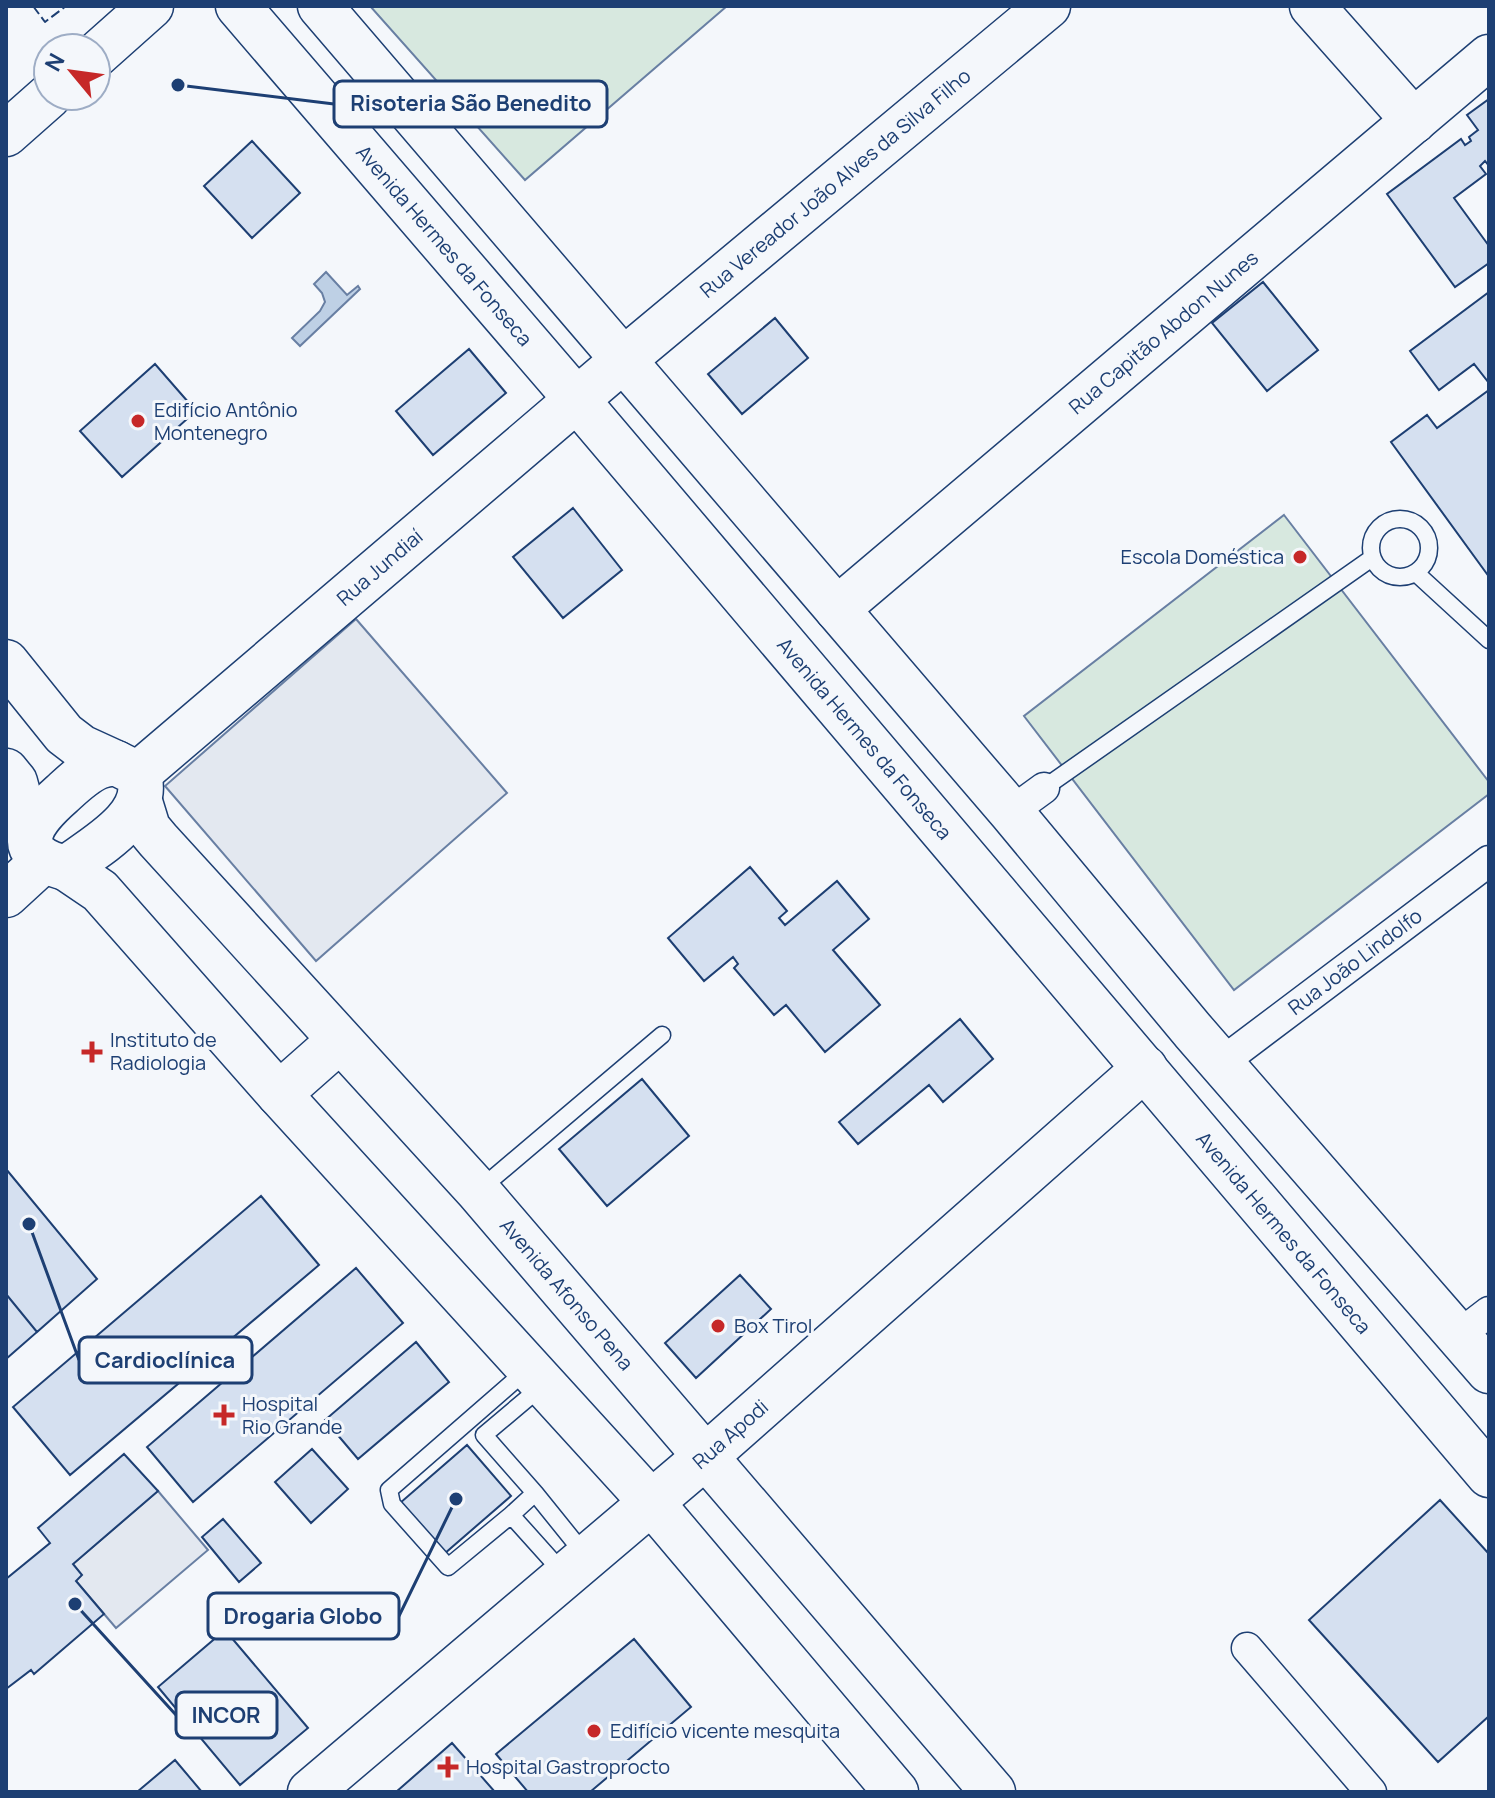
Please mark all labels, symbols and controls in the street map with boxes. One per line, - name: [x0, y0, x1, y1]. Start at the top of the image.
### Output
- north arrow: [32, 32, 112, 112]
- text: N: [38, 48, 71, 76]
- street label: Rua Vereador João Alves da Silva Filho: [694, 62, 976, 304]
- callout: Risoteria São Benedito: [334, 81, 607, 127]
- text: Risoteria São Benedito: [350, 88, 592, 118]
- street label: Avenida Hermes da Fonseca: [350, 139, 539, 351]
- street label: Rua Capitão Abdon Nunes: [1063, 244, 1264, 420]
- place label: Edifício Antônio Montenegro: [154, 396, 298, 446]
- marker: Edifício Antônio Montenegro: [129, 412, 147, 430]
- street label: Rua Jundiaí: [331, 523, 429, 612]
- place label: Escola Doméstica: [1121, 543, 1284, 570]
- marker: Escola Doméstica: [1291, 548, 1309, 566]
- street label: Avenida Hermes da Fonseca: [771, 632, 958, 845]
- street label: Rua João Lindolfo: [1282, 902, 1428, 1021]
- place label: Instituto de Radiologia: [110, 1026, 217, 1076]
- marker: Instituto de Radiologia: [81, 1041, 103, 1063]
- street label: Avenida Hermes da Fonseca: [1191, 1126, 1377, 1339]
- street label: Avenida Afonso Pena: [494, 1212, 640, 1376]
- place label: Box Tirol: [734, 1312, 813, 1339]
- marker: Box Tirol: [709, 1317, 727, 1335]
- callout: Cardioclínica: [79, 1337, 252, 1383]
- text: Cardioclínica: [95, 1345, 235, 1375]
- place label: Hospital Rio Grande: [242, 1390, 342, 1440]
- street label: Rua Apodi: [687, 1393, 774, 1475]
- marker: Hospital Rio Grande: [213, 1404, 235, 1426]
- callout: Drogaria Globo: [208, 1593, 399, 1639]
- text: Drogaria Globo: [224, 1601, 382, 1631]
- callout: INCOR: [176, 1692, 277, 1738]
- text: INCOR: [191, 1700, 261, 1730]
- place label: Edifício vicente mesquita: [610, 1717, 840, 1744]
- marker: Edifício vicente mesquita: [585, 1722, 603, 1740]
- place label: Hospital Gastroprocto: [466, 1753, 670, 1780]
- marker: Hospital Gastroprocto: [437, 1756, 459, 1778]

